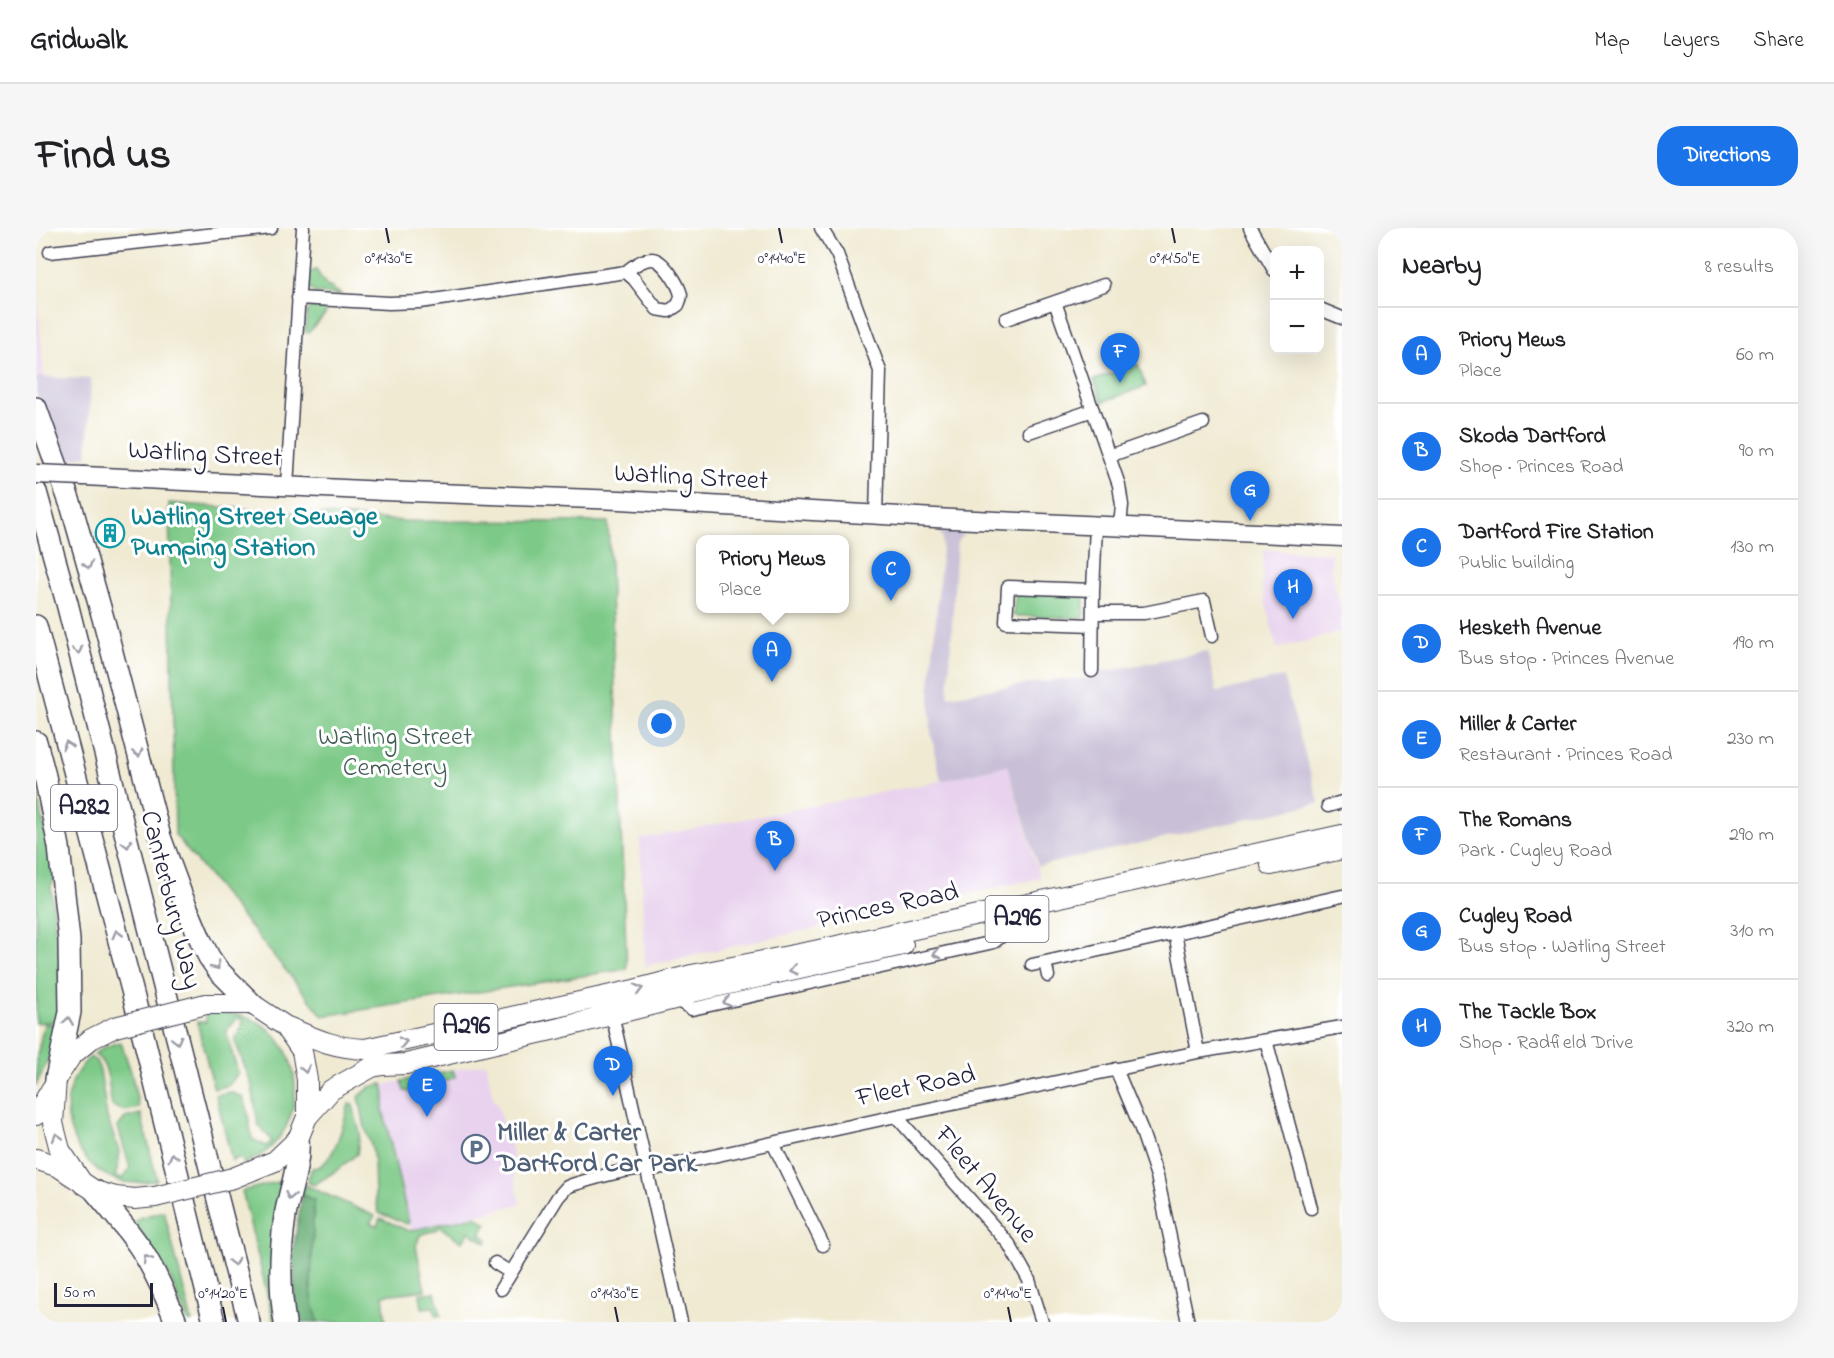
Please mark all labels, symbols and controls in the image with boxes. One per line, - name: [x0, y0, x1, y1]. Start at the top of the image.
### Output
- text: Gridwalk: [30, 21, 127, 62]
- text: Map: [1594, 26, 1630, 56]
- text: Layers: [1663, 26, 1720, 56]
- text: Share: [1753, 26, 1804, 56]
- text: Find us: [36, 126, 171, 187]
- button: Directions: [1657, 126, 1798, 186]
- map controls: [1270, 246, 1324, 354]
- button: +: [1270, 246, 1324, 300]
- text: 0°14'30"E: [365, 248, 413, 270]
- text: 0°14'40"E: [758, 248, 806, 270]
- text: 0°14'50"E: [1150, 248, 1200, 270]
- text: Nearby: [1402, 248, 1481, 286]
- text: 8 results: [1705, 253, 1774, 282]
- button: −: [1270, 300, 1324, 354]
- text: Priory Mews: [1459, 325, 1566, 357]
- pin: F: [1100, 334, 1140, 383]
- text: A: [1415, 341, 1428, 370]
- text: 60 m: [1736, 341, 1774, 370]
- text: Place: [1459, 357, 1501, 386]
- text: Skoda Dartford: [1459, 421, 1606, 453]
- street label: Watling Street: [127, 431, 283, 479]
- text: B: [1415, 437, 1428, 466]
- text: 90 m: [1739, 437, 1774, 466]
- text: Shop · Princes Road: [1459, 453, 1623, 482]
- street label: Watling Street: [613, 454, 769, 502]
- pin: G: [1230, 472, 1270, 521]
- place label: Watling Street Sewage Pumping Station: [131, 498, 379, 569]
- building icon: Watling Street Sewage Pumping Station: [94, 517, 126, 549]
- text: Dartford Fire Station: [1459, 517, 1654, 549]
- text: C: [1416, 533, 1427, 562]
- text: 130 m: [1730, 533, 1774, 562]
- popup: [696, 535, 849, 613]
- text: Priory Mews: [719, 544, 826, 576]
- text: Public building: [1459, 549, 1574, 578]
- pin: C: [872, 552, 910, 601]
- one-way arrow: [81, 559, 93, 570]
- pin: H: [1274, 570, 1312, 619]
- text: Place: [719, 576, 761, 605]
- text: Hesketh Avenue: [1459, 613, 1601, 645]
- text: D: [1414, 629, 1429, 658]
- text: 190 m: [1732, 629, 1774, 658]
- pin: A: [752, 632, 792, 682]
- one-way arrow: [71, 644, 83, 655]
- text: Bus stop · Princes Avenue: [1459, 645, 1674, 674]
- your location: [647, 709, 676, 738]
- text: Miller & Carter: [1459, 709, 1576, 741]
- park label: Watling Street Cemetery: [318, 718, 472, 788]
- text: E: [1415, 725, 1428, 754]
- text: 230 m: [1727, 725, 1774, 754]
- one-way arrow: [62, 740, 75, 750]
- text: Restaurant · Princes Road: [1459, 741, 1673, 770]
- one-way arrow: [131, 748, 144, 758]
- road number: A282: [51, 785, 117, 831]
- text: The Romans: [1459, 805, 1572, 837]
- street label: Canterbury Way: [129, 807, 211, 993]
- text: F: [1415, 821, 1428, 850]
- text: 290 m: [1729, 821, 1774, 850]
- pin: B: [756, 822, 794, 871]
- text: Park · Cugley Road: [1459, 837, 1612, 866]
- one-way arrow: [119, 839, 132, 849]
- street label: Princes Road: [814, 873, 962, 941]
- road number: A296: [986, 896, 1048, 942]
- text: Cugley Road: [1459, 901, 1572, 933]
- text: G: [1415, 917, 1428, 946]
- text: 310 m: [1730, 917, 1774, 946]
- one-way arrow: [111, 929, 124, 939]
- text: Bus stop · Watling Street: [1459, 933, 1666, 962]
- one-way arrow: [933, 947, 943, 960]
- one-way arrow: [208, 959, 219, 970]
- one-way arrow: [788, 963, 798, 976]
- one-way arrow: [634, 983, 644, 996]
- one-way arrow: [722, 994, 732, 1007]
- text: The Tackle Box: [1459, 997, 1596, 1029]
- road number: A296: [434, 1004, 498, 1050]
- text: H: [1416, 1013, 1427, 1042]
- text: 320 m: [1727, 1013, 1774, 1042]
- one-way arrow: [62, 1017, 74, 1026]
- text: Shop · Radfield Drive: [1459, 1029, 1633, 1058]
- one-way arrow: [169, 1035, 182, 1045]
- one-way arrow: [397, 1036, 407, 1049]
- pin: D: [594, 1046, 632, 1096]
- street label: Fleet Road: [852, 1055, 979, 1119]
- one-way arrow: [298, 1064, 311, 1074]
- pin: E: [408, 1068, 446, 1117]
- place label: Miller & Carter Dartford Car Park: [495, 1114, 699, 1184]
- street label: Fleet Avenue: [924, 1117, 1046, 1253]
- one-way arrow: [52, 1132, 64, 1143]
- parking icon: Miller & Carter Dartford Car Park: [460, 1133, 492, 1165]
- one-way arrow: [168, 1152, 181, 1162]
- one-way arrow: [284, 1191, 297, 1201]
- one-way arrow: [142, 1255, 154, 1265]
- one-way arrow: [226, 1257, 239, 1267]
- scale bar: [54, 1280, 153, 1308]
- text: 50 m: [63, 1281, 95, 1305]
- text: 0°14'20"E: [198, 1283, 248, 1305]
- text: 0°14'30"E: [591, 1283, 639, 1305]
- text: 0°14'40"E: [984, 1283, 1032, 1305]

